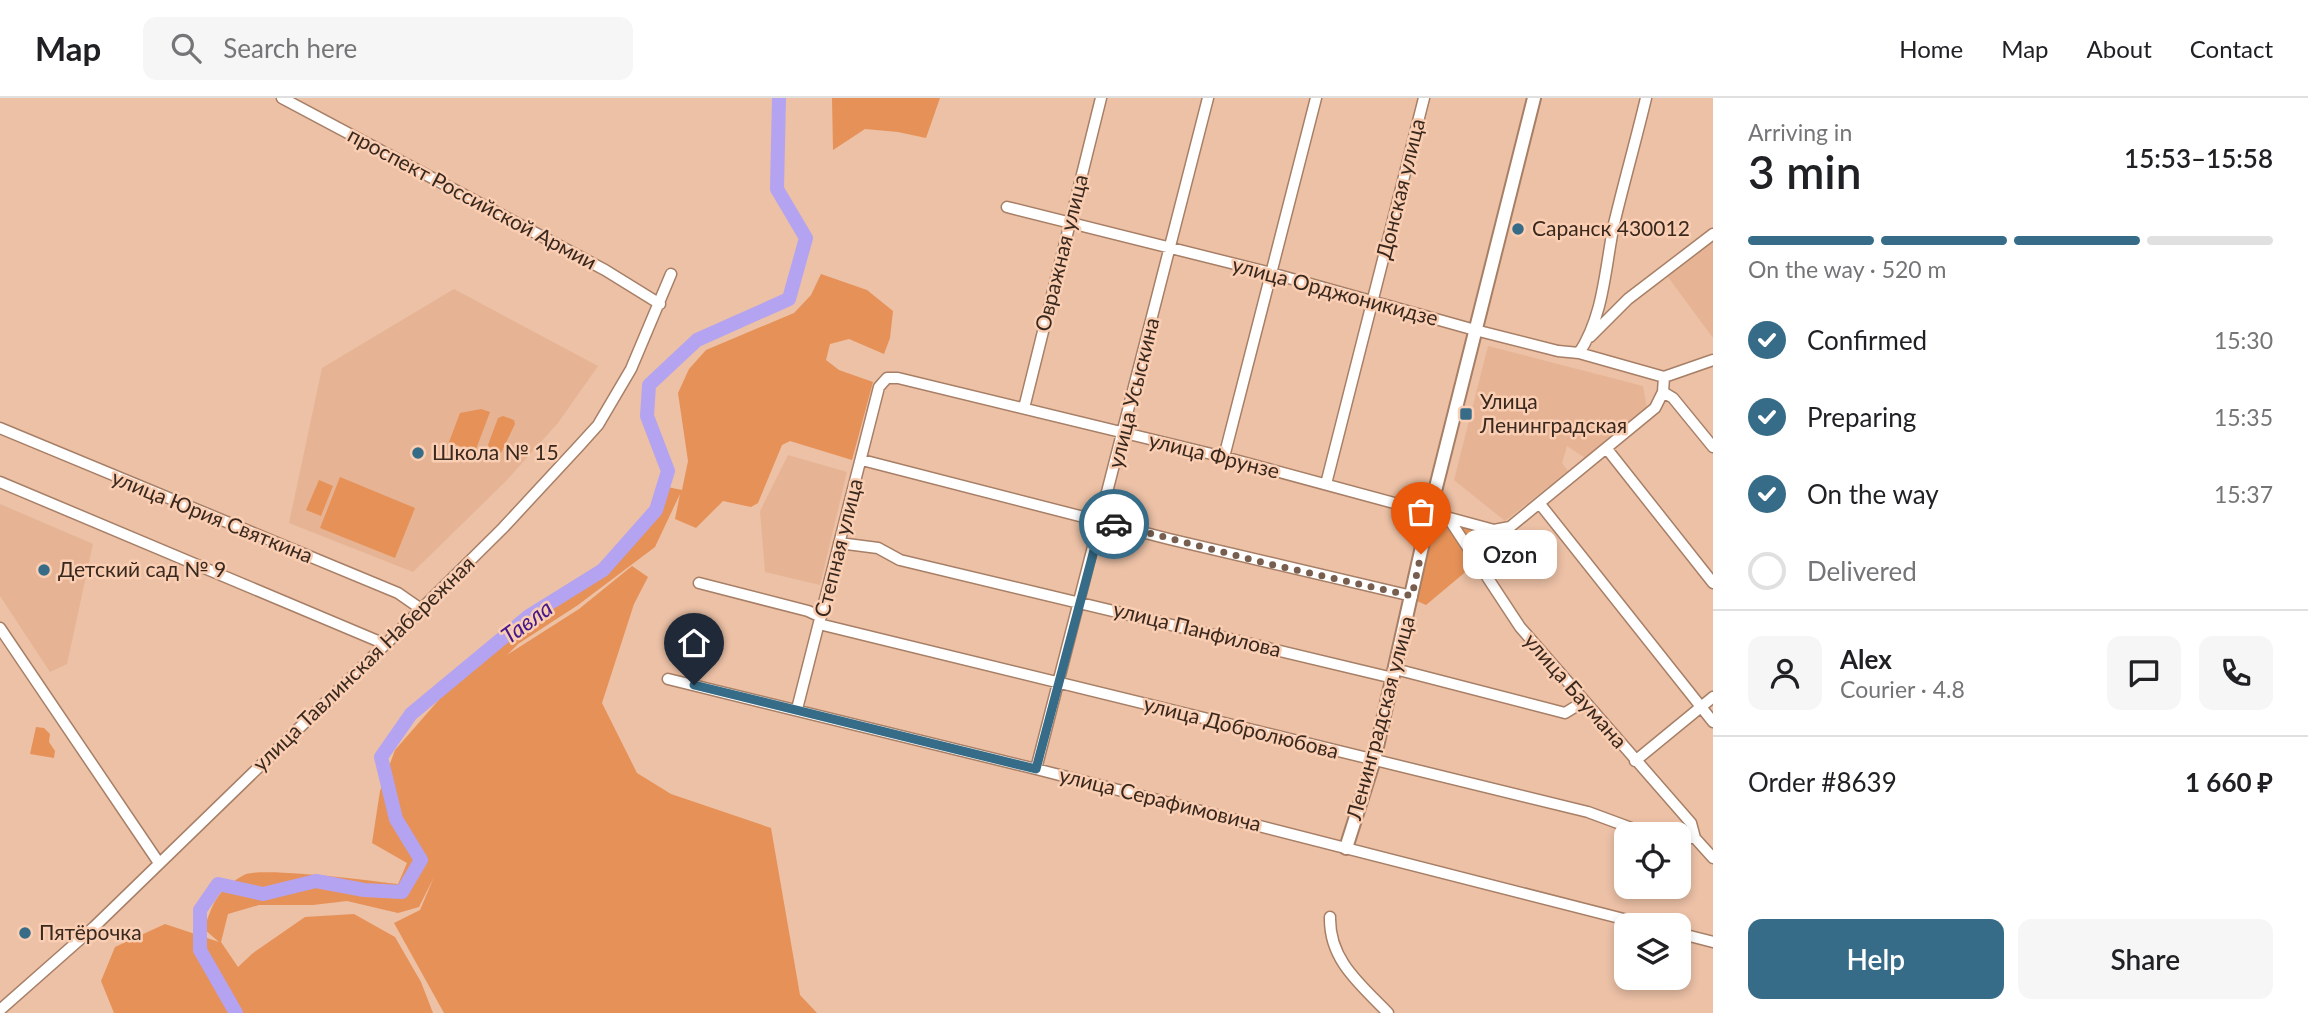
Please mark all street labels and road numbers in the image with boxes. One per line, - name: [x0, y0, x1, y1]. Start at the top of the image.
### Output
- street label: Донская улица: [1370, 116, 1429, 262]
- street label: проспект Российской Армии: [344, 121, 601, 274]
- street label: Овражная улица: [1029, 171, 1092, 334]
- street label: улица Орджоникидзе: [1230, 251, 1441, 330]
- street label: улица Усыскина: [1102, 315, 1163, 471]
- street label: улица Фрунзе: [1147, 426, 1282, 483]
- street label: улица Юрия Святкина: [108, 464, 317, 567]
- street label: Степная улица: [808, 476, 867, 620]
- street label: улица Тавлинская Набережная: [247, 550, 479, 776]
- street label: улица Панфилова: [1111, 596, 1284, 661]
- street label: Ленинградская улица: [1340, 613, 1419, 823]
- street label: улица Баумана: [1519, 627, 1633, 753]
- street label: улица Добролюбова: [1141, 690, 1341, 763]
- street label: улица Серафимовича: [1057, 761, 1264, 836]

